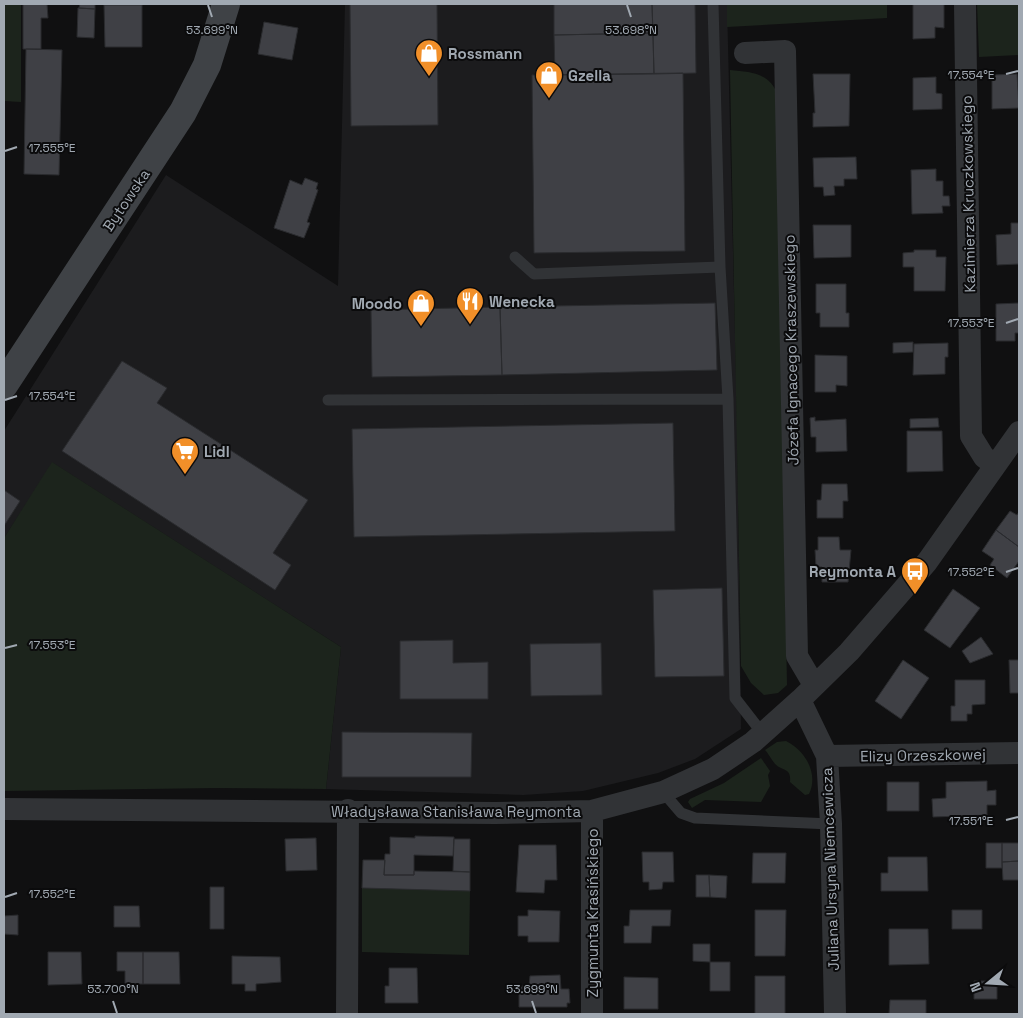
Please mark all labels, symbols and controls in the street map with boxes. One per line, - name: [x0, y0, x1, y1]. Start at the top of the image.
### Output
- text: 53.699°N: [186, 22, 238, 38]
- text: 53.698°N: [605, 22, 657, 38]
- shop icon: Rossmann: [414, 38, 444, 77]
- place label: Rossmann: [448, 44, 522, 63]
- shop icon: Gzella: [534, 60, 564, 99]
- place label: Gzella: [568, 66, 611, 85]
- text: 17.554°E: [947, 67, 995, 83]
- street label: Kazimierza Kruczkowskiego: [957, 95, 979, 293]
- text: 17.555°E: [29, 140, 76, 156]
- street label: Bytowska: [98, 165, 154, 235]
- street label: Józefa Ignacego Kraszewskiego: [779, 234, 803, 466]
- restaurant icon: Wenecka: [455, 286, 485, 325]
- shop icon: Moodo: [406, 288, 436, 327]
- place label: Wenecka: [489, 292, 555, 311]
- place label: Moodo: [352, 294, 402, 313]
- text: 17.553°E: [948, 315, 995, 331]
- text: 17.554°E: [28, 388, 76, 404]
- supermarket icon: Lidl: [170, 436, 200, 475]
- place label: Lidl: [204, 442, 230, 461]
- bus stop icon: Reymonta A: [900, 556, 930, 595]
- place label: Reymonta A: [809, 562, 896, 581]
- text: 17.552°E: [948, 564, 995, 580]
- text: 17.553°E: [29, 637, 76, 653]
- street label: Elizy Orzeszkowej: [860, 744, 986, 766]
- street label: Juliana Ursyna Niemcewicza: [817, 767, 843, 971]
- street label: Władysława Stanisława Reymonta: [331, 802, 581, 821]
- text: 17.551°E: [949, 813, 994, 829]
- street label: Zygmunta Krasińskiego: [583, 828, 602, 998]
- text: 17.552°E: [29, 886, 76, 902]
- north arrow: [963, 958, 1013, 1008]
- text: N: [966, 980, 986, 994]
- text: 53.700°N: [87, 981, 139, 997]
- text: 53.699°N: [506, 981, 558, 997]

